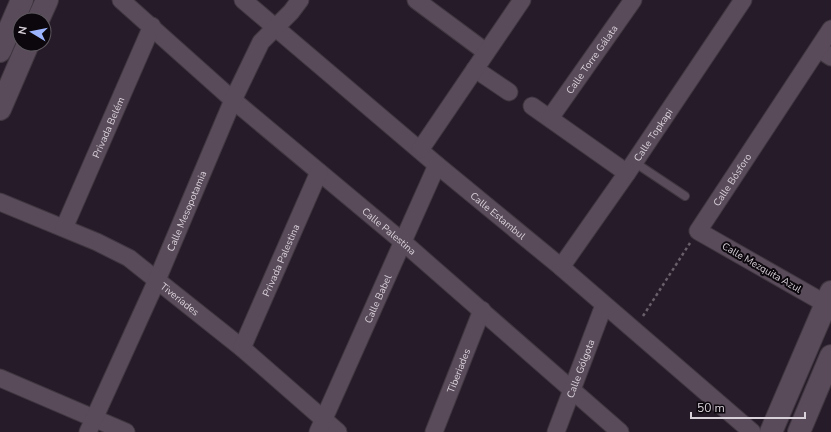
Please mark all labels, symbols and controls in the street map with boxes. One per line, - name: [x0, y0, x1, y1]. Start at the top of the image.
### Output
- north arrow: [12, 12, 52, 52]
- street label: Calle Torre Gálata: [563, 22, 621, 97]
- text: N: [15, 25, 31, 36]
- street label: Privada Belém: [89, 95, 128, 160]
- street label: Calle Topkapi: [631, 106, 676, 164]
- street label: Calle Bósforo: [710, 151, 756, 209]
- street label: Calle Mesopotamia: [164, 169, 210, 254]
- street label: Calle Estambul: [467, 189, 528, 243]
- street label: Calle Palestina: [359, 205, 419, 258]
- street label: Privada Palestina: [259, 222, 303, 299]
- street label: Calle Mezquita Azul: [719, 239, 804, 296]
- street label: Calle Babel: [361, 272, 395, 326]
- street label: Tiveríades: [157, 280, 202, 319]
- street label: Calle Gólgota: [564, 337, 598, 400]
- street label: Tiberiades: [444, 346, 474, 395]
- scale bar: [691, 394, 805, 420]
- text: 50 m: [697, 400, 725, 416]

